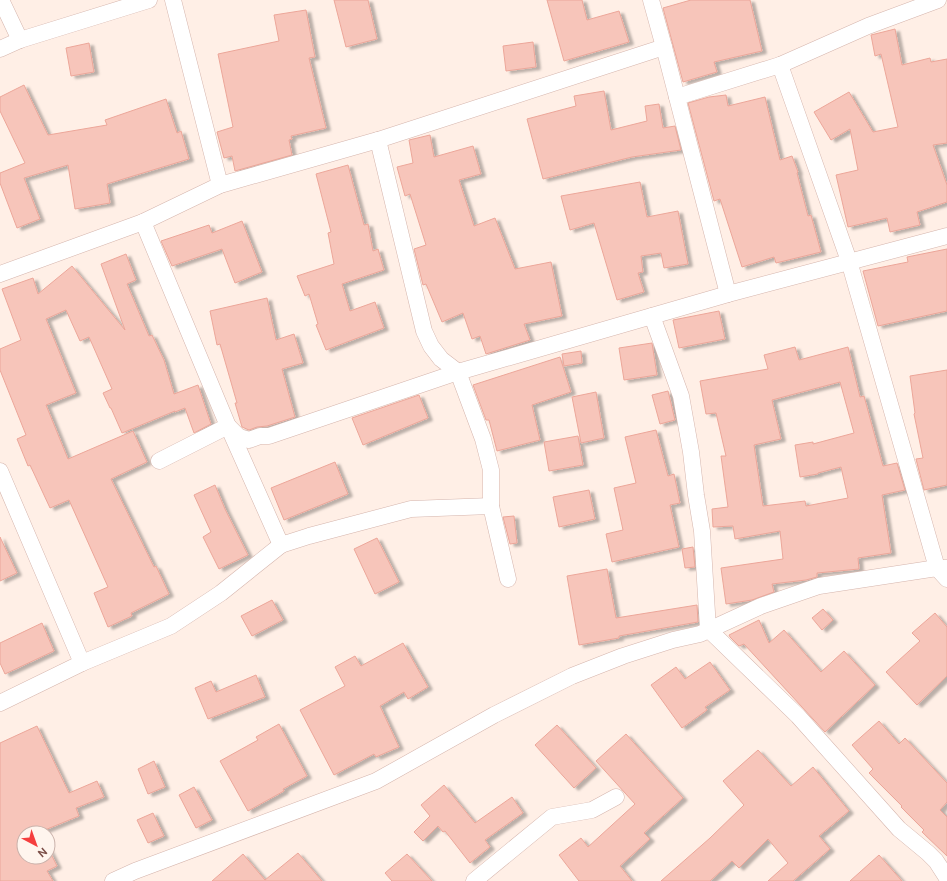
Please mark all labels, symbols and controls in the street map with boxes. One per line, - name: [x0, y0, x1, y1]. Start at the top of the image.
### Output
- north arrow: [16, 825, 56, 865]
- text: N: [35, 845, 50, 860]

